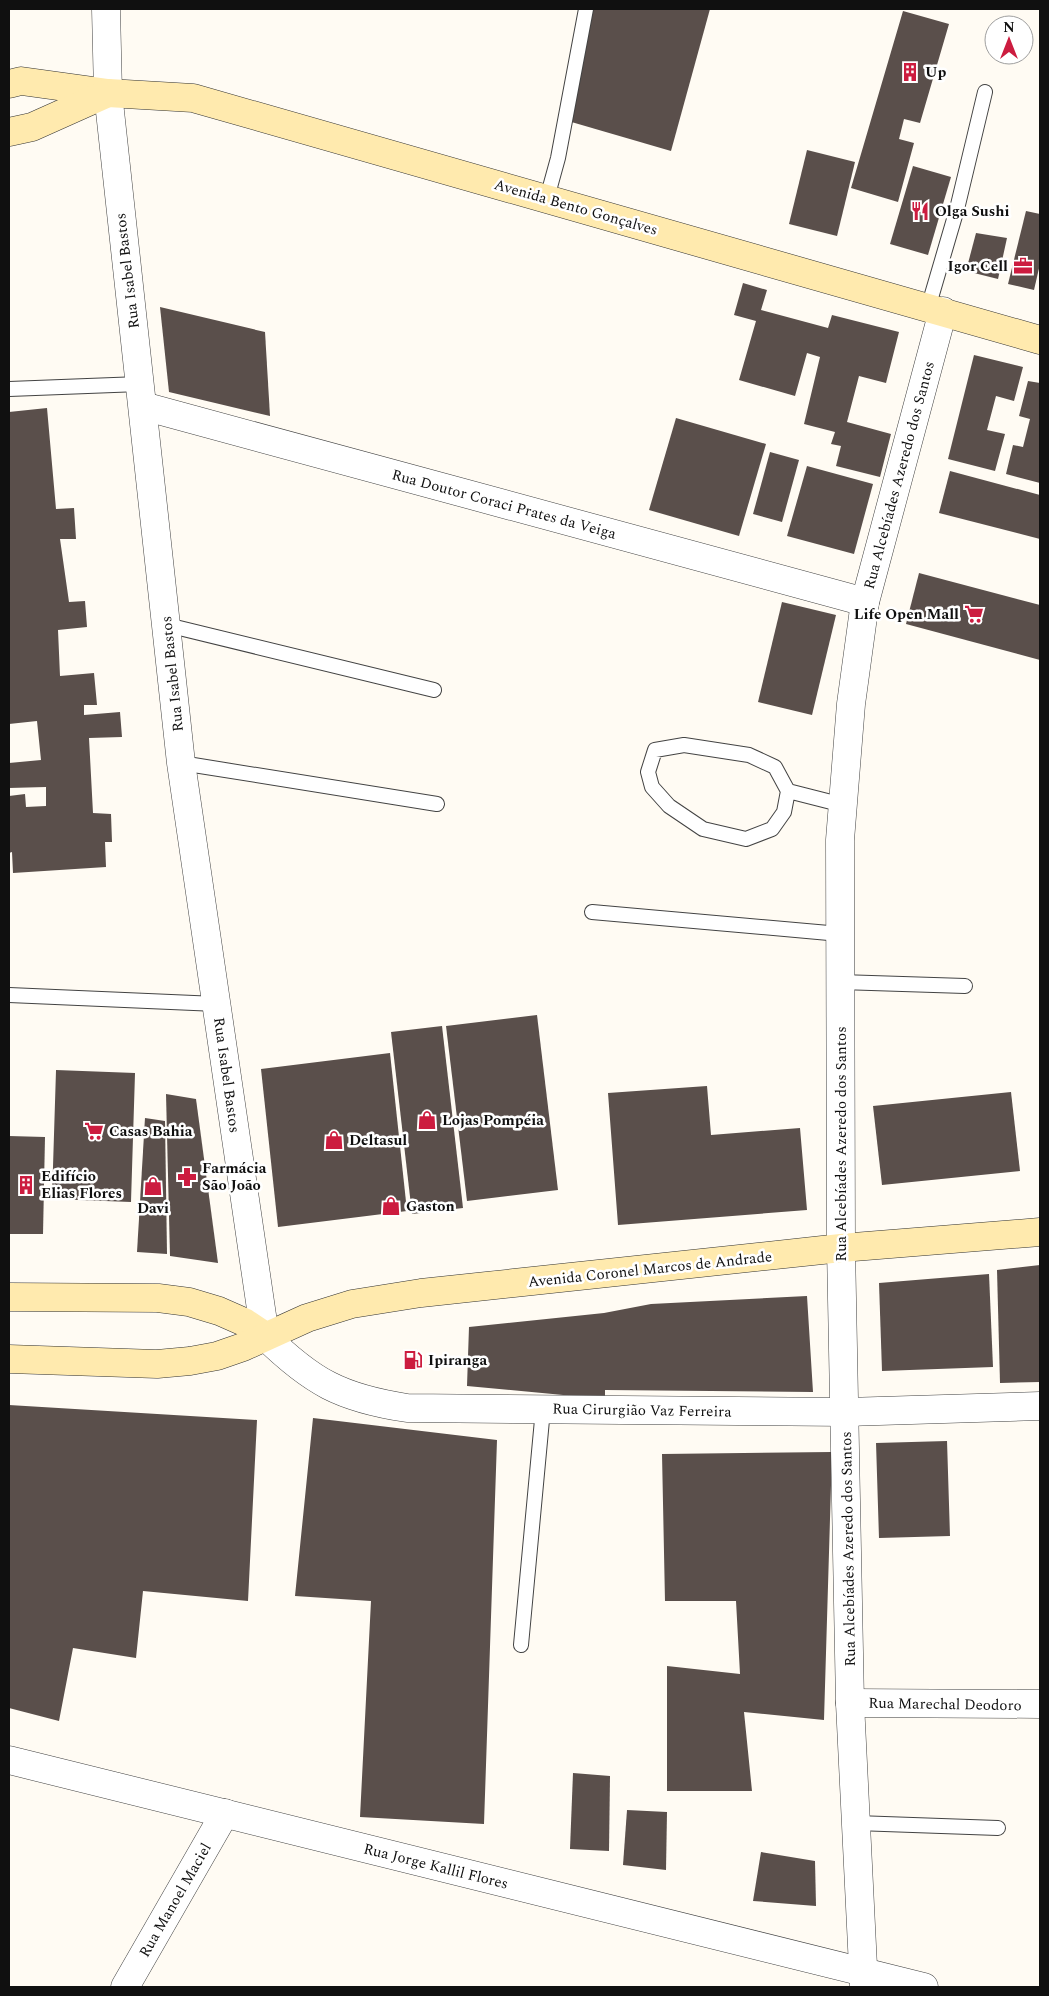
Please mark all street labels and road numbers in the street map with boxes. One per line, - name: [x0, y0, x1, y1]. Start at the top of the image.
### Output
- street label: Avenida Bento Gonçalves: [491, 173, 660, 242]
- street label: Rua Isabel Bastos: [109, 212, 146, 330]
- street label: Rua Alcebíades Azeredo dos Santos: [858, 358, 941, 592]
- street label: Rua Doutor Coraci Prates da Veiga: [389, 463, 619, 546]
- street label: Rua Isabel Bastos: [155, 615, 190, 733]
- street label: Rua Isabel Bastos: [207, 1016, 246, 1134]
- street label: Rua Alcebíades Azeredo dos Santos: [830, 1026, 853, 1262]
- street label: Avenida Coronel Marcos de Andrade: [527, 1245, 773, 1294]
- street label: Rua Cirurgião Vaz Ferreira: [552, 1397, 732, 1424]
- street label: Rua Alcebíades Azeredo dos Santos: [835, 1431, 862, 1667]
- street label: Rua Marechal Deodoro: [868, 1692, 1022, 1717]
- street label: Rua Jorge Kallil Flores: [361, 1837, 511, 1896]
- street label: Rua Manoel Maciel: [133, 1839, 218, 1962]

